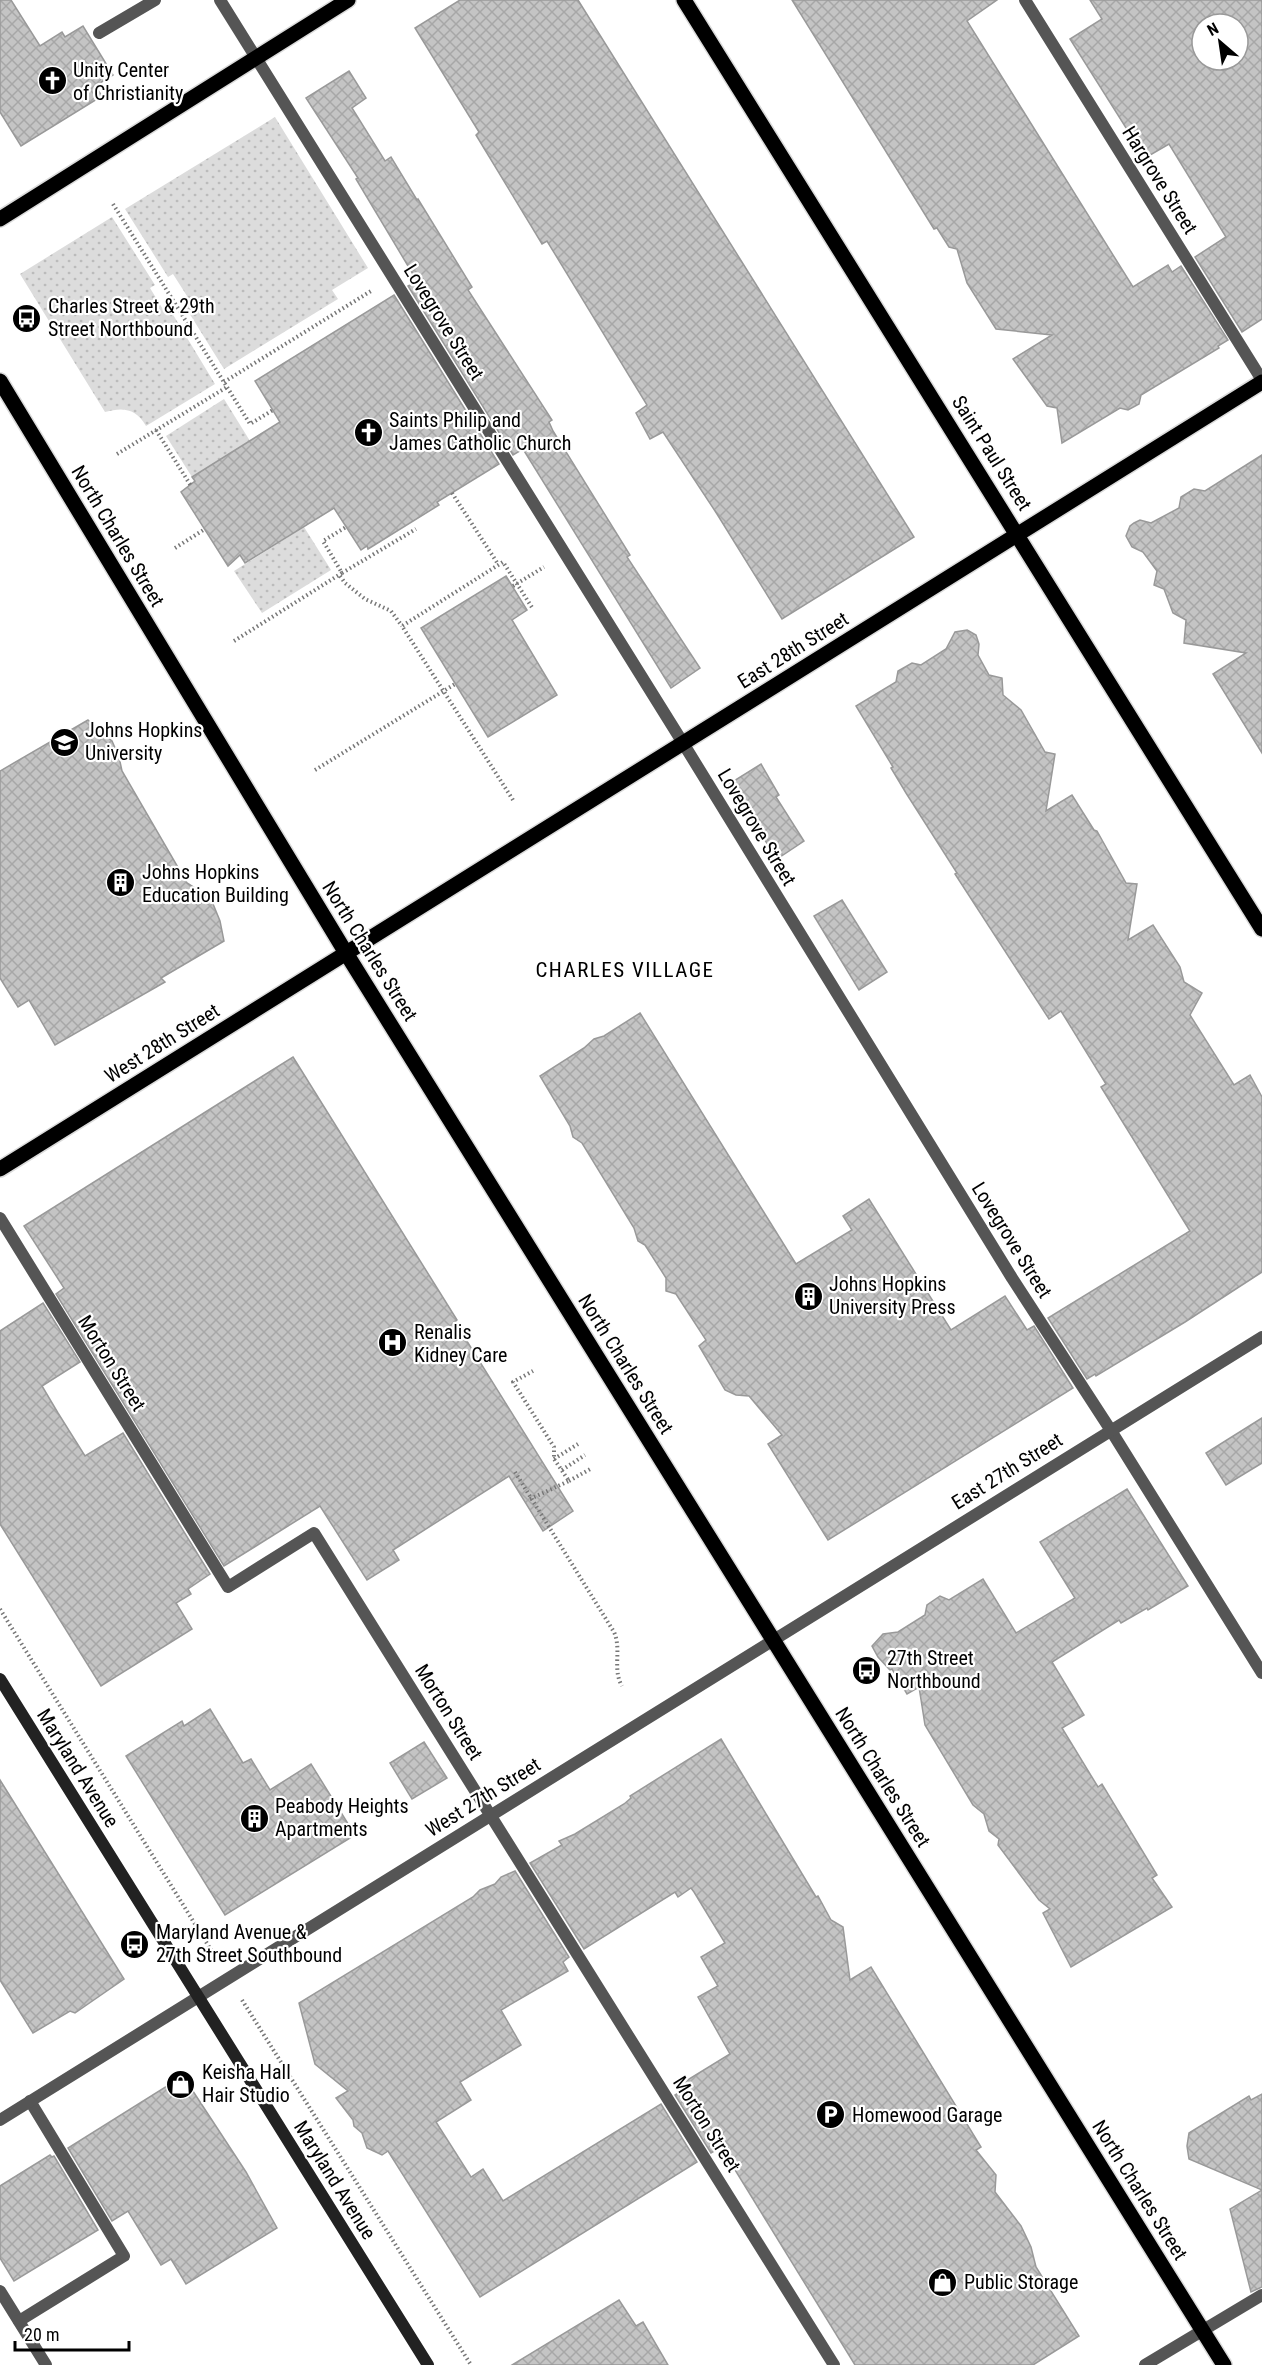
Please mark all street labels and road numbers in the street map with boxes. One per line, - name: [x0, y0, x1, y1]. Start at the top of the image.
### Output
- street label: Hargrove Street: [1117, 122, 1203, 238]
- street label: Lovegrove Street: [399, 260, 489, 384]
- street label: Saint Paul Street: [947, 391, 1037, 515]
- street label: North Charles Street: [66, 461, 170, 611]
- street label: East 28th Street: [733, 606, 853, 694]
- street label: Lovegrove Street: [713, 764, 801, 890]
- street label: North Charles Street: [317, 877, 423, 1025]
- street label: West 28th Street: [100, 998, 224, 1088]
- street label: Lovegrove Street: [967, 1178, 1057, 1302]
- street label: North Charles Street: [573, 1290, 679, 1438]
- street label: Morton Street: [73, 1311, 151, 1415]
- street label: East 27th Street: [947, 1427, 1067, 1515]
- street label: Morton Street: [410, 1660, 488, 1764]
- street label: North Charles Street: [830, 1703, 936, 1851]
- street label: Maryland Avenue: [32, 1704, 124, 1832]
- street label: West 27th Street: [421, 1752, 545, 1842]
- street label: Morton Street: [668, 2072, 746, 2176]
- street label: Maryland Avenue: [289, 2116, 381, 2244]
- street label: North Charles Street: [1087, 2116, 1193, 2264]

